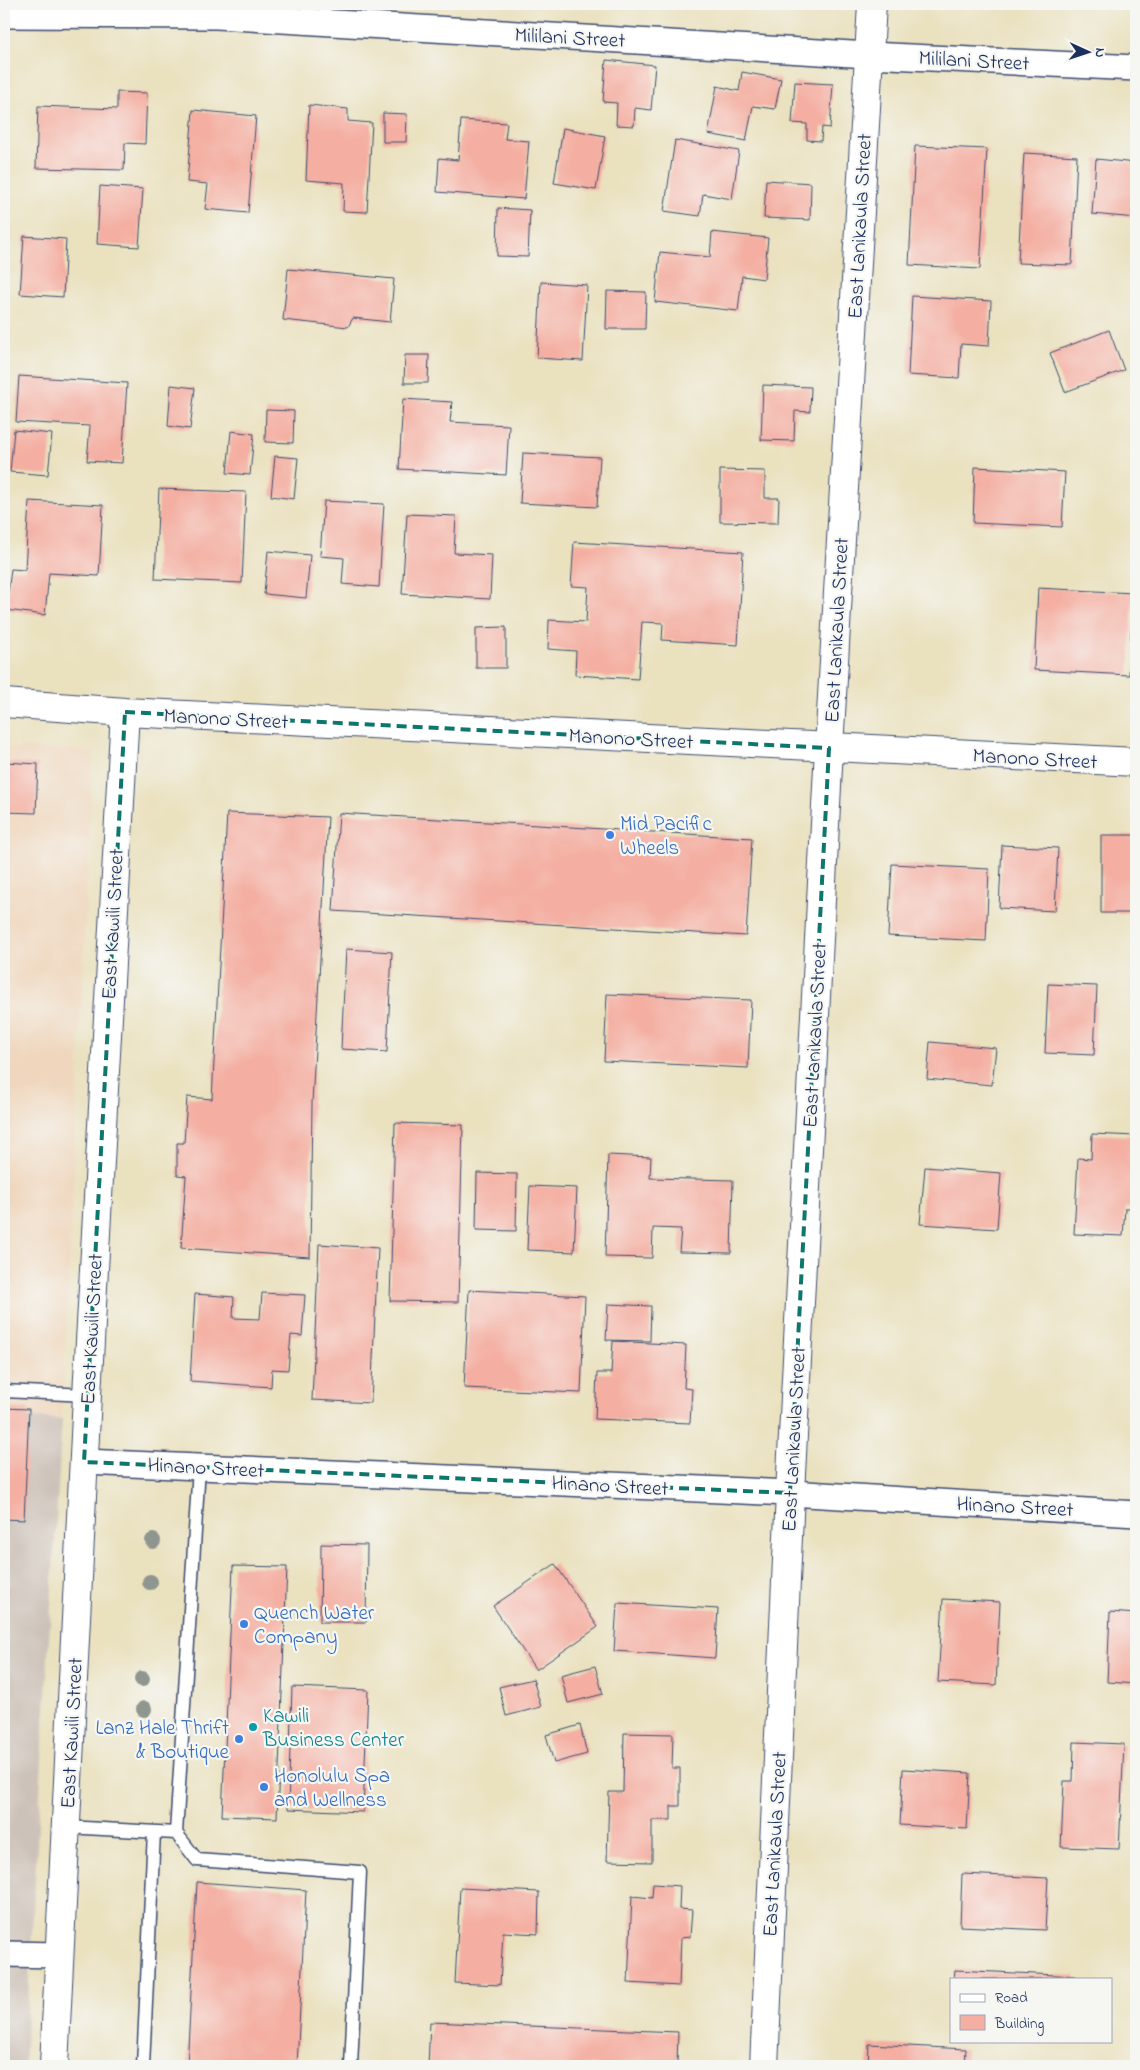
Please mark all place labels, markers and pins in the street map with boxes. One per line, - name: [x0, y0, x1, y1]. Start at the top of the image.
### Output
- place label: Mid Pacific Wheels: [620, 810, 712, 864]
- marker: Mid Pacific Wheels: [604, 829, 616, 841]
- place label: Quench Water Company: [254, 1599, 375, 1655]
- marker: Quench Water Company: [238, 1618, 250, 1630]
- place label: Kawili Business Center: [262, 1702, 405, 1756]
- place label: Lanz Hale Thrift & Boutique: [96, 1714, 230, 1768]
- marker: Kawili Business Center: [247, 1721, 259, 1733]
- marker: Lanz Hale Thrift & Boutique: [233, 1733, 245, 1745]
- place label: Honolulu Spa and Wellness: [274, 1762, 390, 1816]
- marker: Honolulu Spa and Wellness: [258, 1781, 270, 1793]

